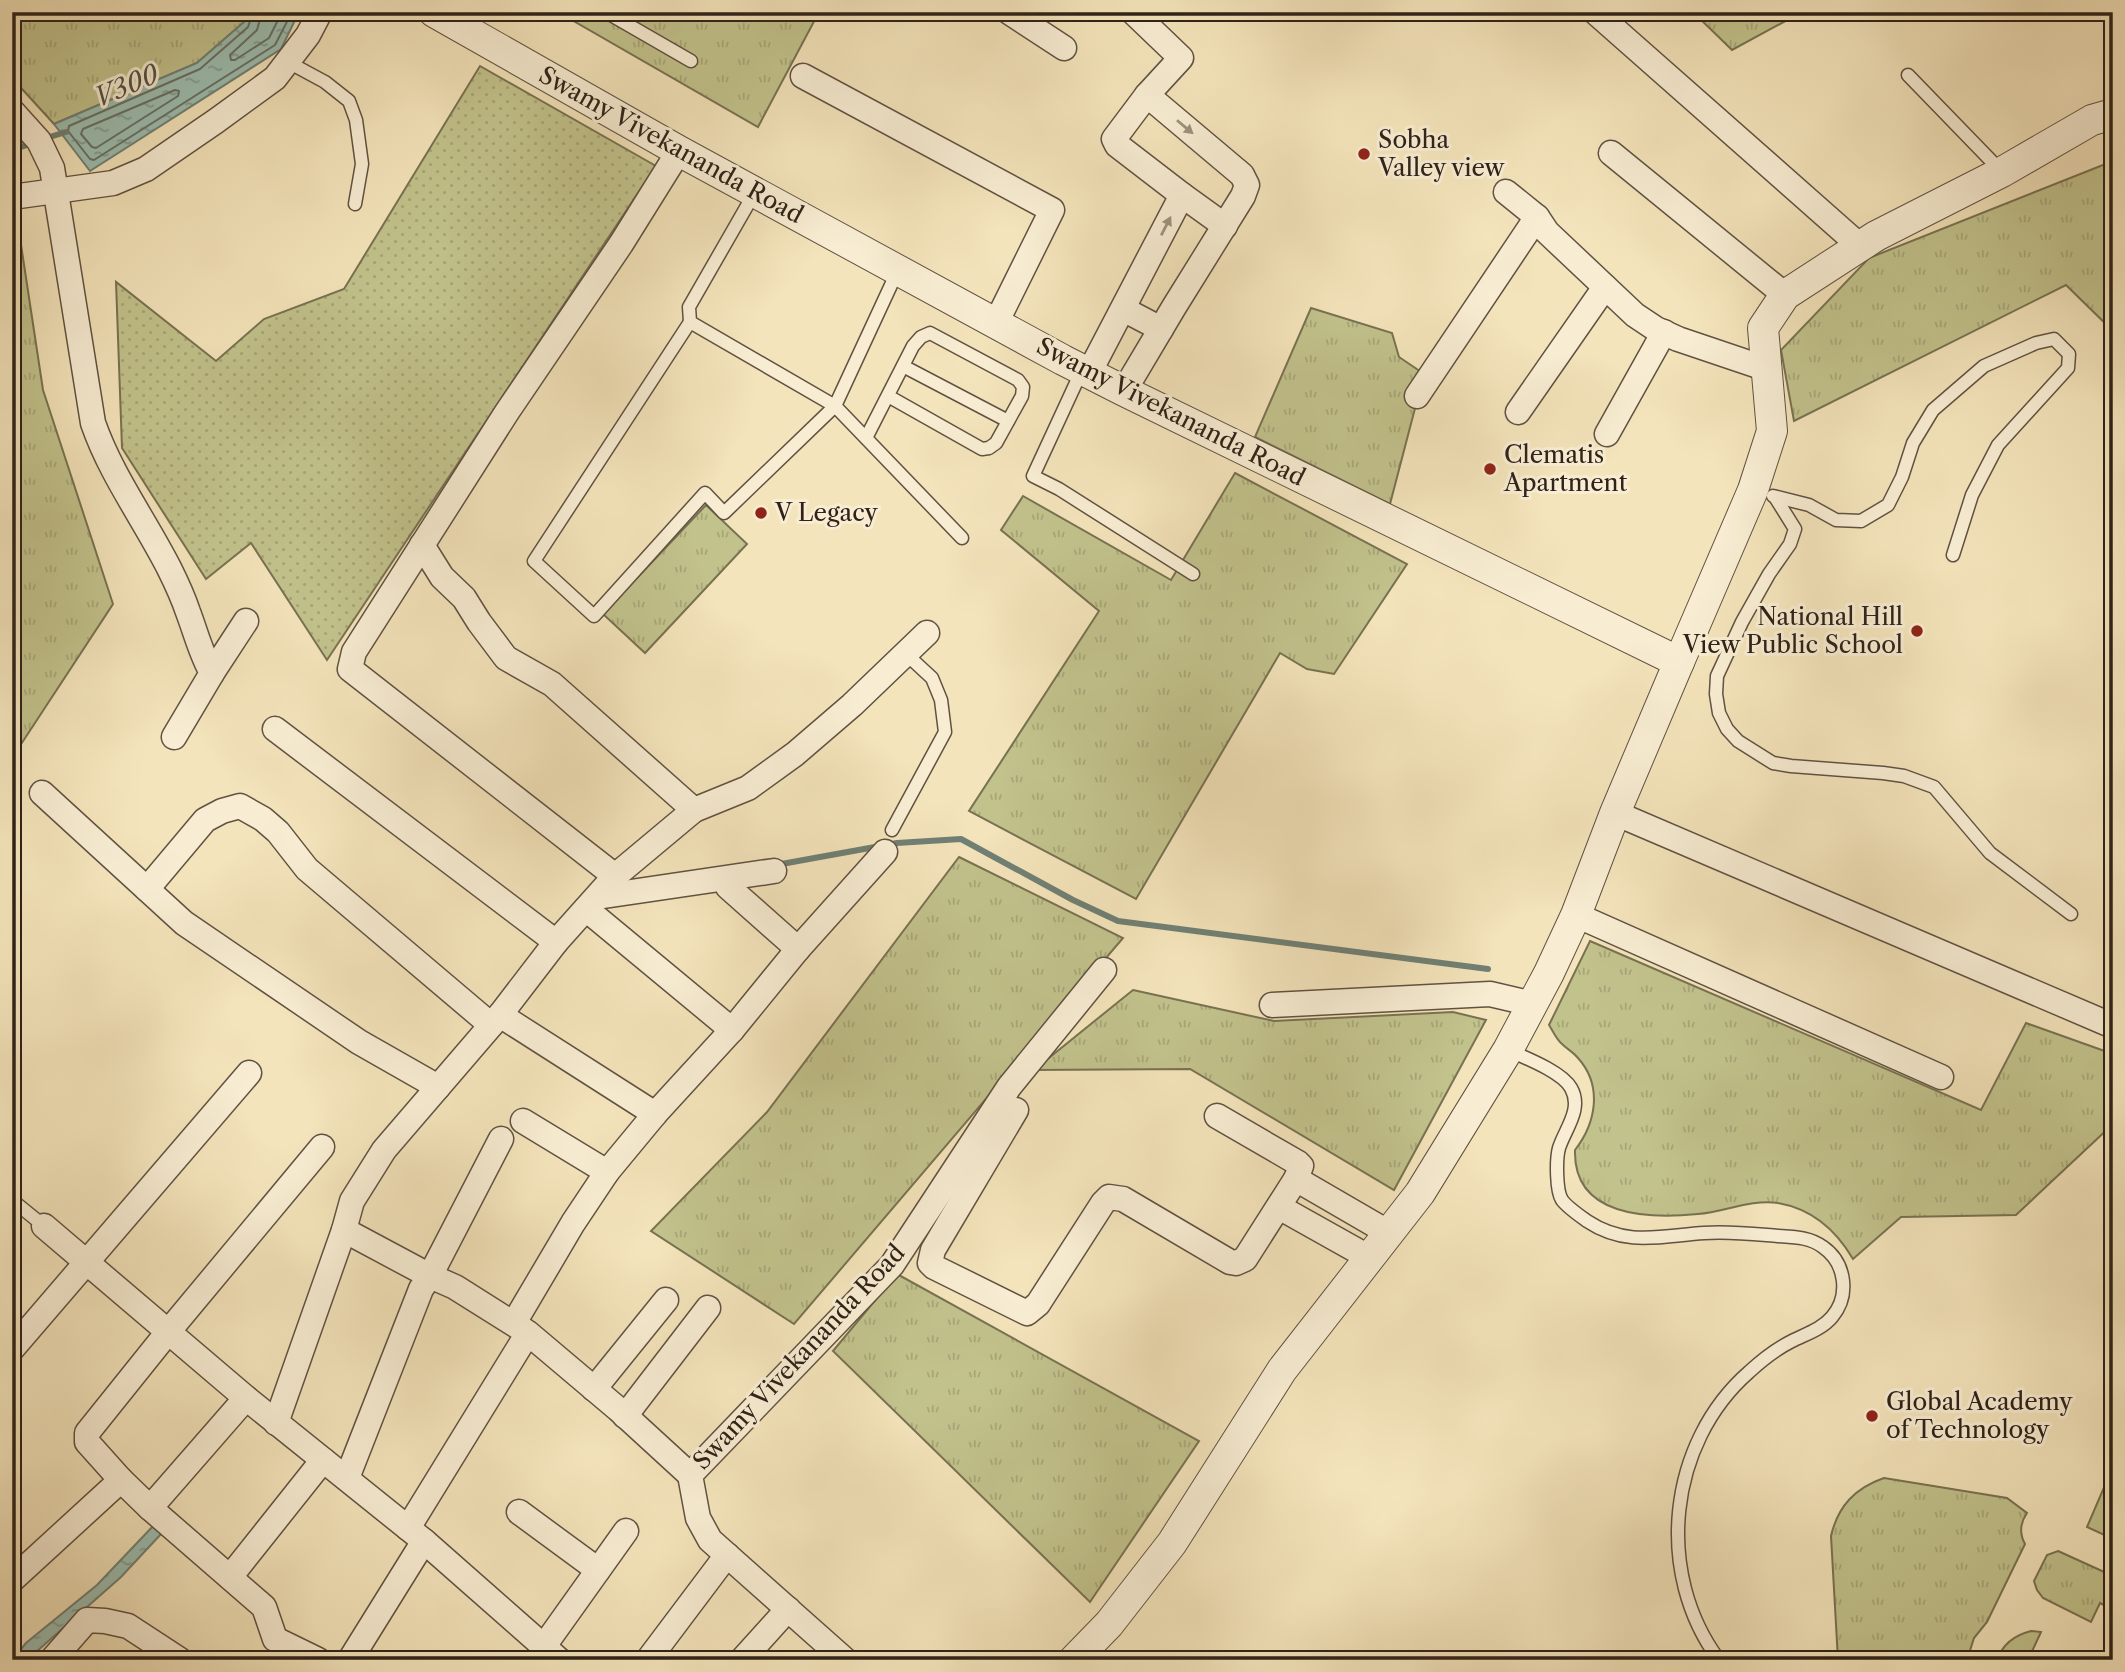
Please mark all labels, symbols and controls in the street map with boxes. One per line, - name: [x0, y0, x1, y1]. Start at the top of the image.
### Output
- water label: V300: [89, 58, 164, 114]
- street label: Swamy Vivekananda Road: [534, 60, 809, 230]
- one-way arrow: [1176, 119, 1193, 134]
- place label: Sobha Valley view: [1377, 125, 1506, 182]
- marker: Sobha Valley view: [1356, 146, 1372, 162]
- one-way arrow: [1161, 216, 1172, 236]
- street label: Swamy Vivekananda Road: [1032, 331, 1311, 492]
- place label: Clematis Apartment: [1503, 440, 1628, 497]
- marker: Clematis Apartment: [1482, 461, 1498, 477]
- place label: V Legacy: [774, 498, 878, 527]
- marker: V Legacy: [753, 505, 769, 521]
- place label: National Hill View Public School: [1682, 602, 1903, 659]
- marker: National Hill View Public School: [1909, 623, 1925, 639]
- street label: Swamy Vivekananda Road: [687, 1238, 911, 1475]
- place label: Global Academy of Technology: [1886, 1387, 2073, 1444]
- marker: Global Academy of Technology: [1864, 1408, 1880, 1424]

